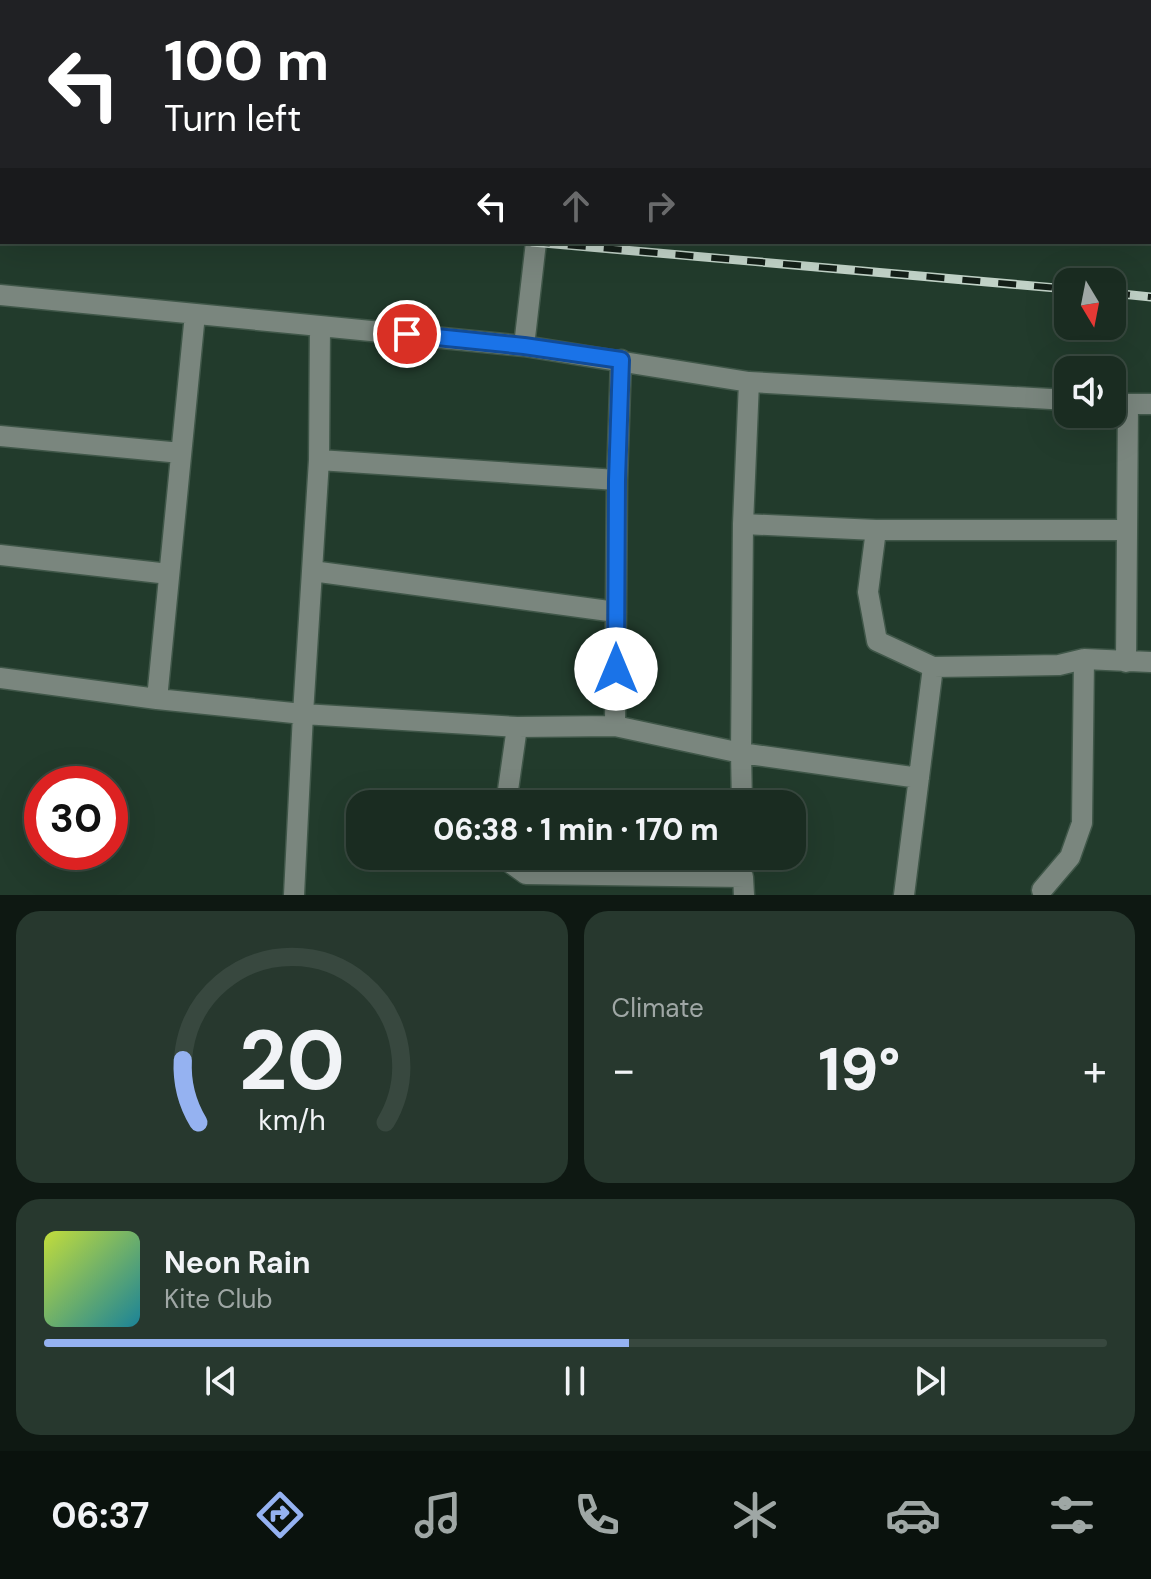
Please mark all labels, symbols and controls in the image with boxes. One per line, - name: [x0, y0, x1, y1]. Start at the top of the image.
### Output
- text: 100 m: [164, 24, 329, 97]
- icon: left: [32, 32, 136, 136]
- text: Turn left: [164, 95, 301, 142]
- icon: left: [470, 184, 514, 228]
- icon: ahead: [554, 184, 598, 228]
- icon: right: [638, 184, 682, 228]
- north arrow: [1054, 268, 1126, 340]
- map controls: [1054, 268, 1126, 428]
- pin: [373, 300, 441, 368]
- icon: arrive: [385, 312, 429, 356]
- button: sound: [1054, 356, 1126, 428]
- position arrow: [574, 627, 658, 711]
- speed limit sign: 30: [24, 766, 128, 870]
- text: 06:38 · 1 min · 170 m: [433, 810, 719, 849]
- text: Climate: [612, 991, 704, 1025]
- text: 20: [239, 1006, 345, 1115]
- text: 19°: [818, 1030, 900, 1109]
- text: −: [612, 1041, 636, 1099]
- text: +: [1083, 1041, 1107, 1099]
- text: km/h: [258, 1102, 326, 1139]
- text: Neon Rain: [164, 1243, 310, 1282]
- text: Kite Club: [164, 1282, 273, 1316]
- icon: previous: [199, 1359, 243, 1403]
- icon: pause: [553, 1359, 597, 1403]
- icon: next: [908, 1359, 952, 1403]
- icon: directions: [252, 1487, 308, 1543]
- icon: music: [410, 1487, 466, 1543]
- icon: phone: [569, 1487, 625, 1543]
- icon: climate: [727, 1487, 783, 1543]
- icon: car: [885, 1487, 941, 1543]
- icon: filters: [1044, 1487, 1100, 1543]
- text: 06:37: [51, 1492, 149, 1539]

